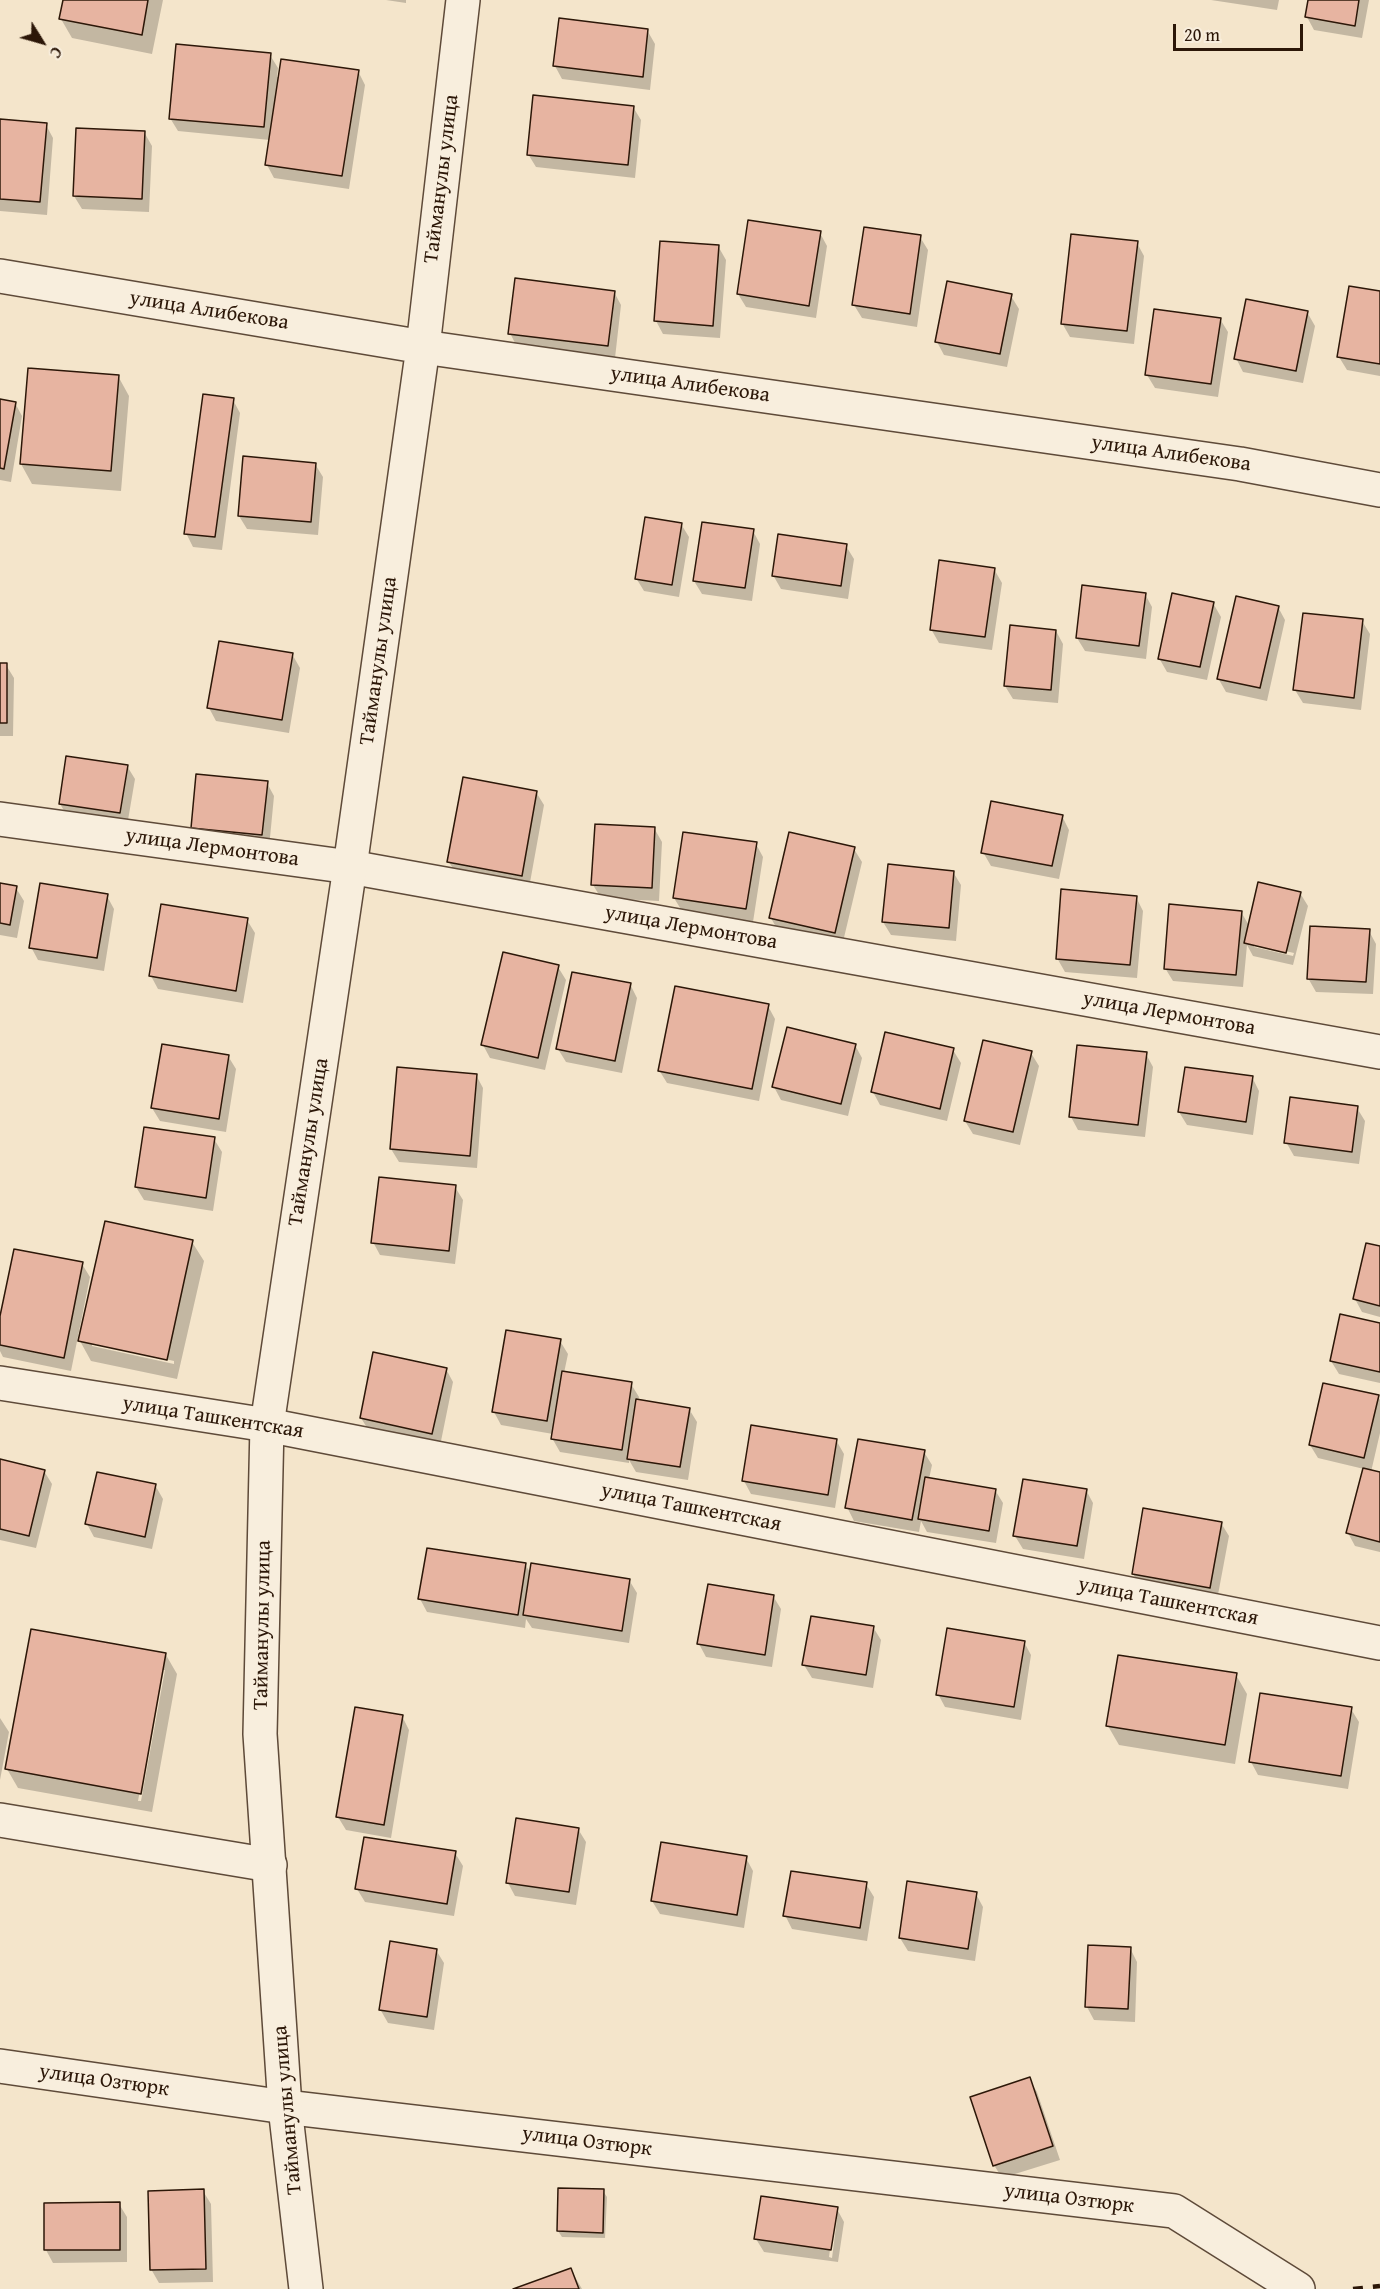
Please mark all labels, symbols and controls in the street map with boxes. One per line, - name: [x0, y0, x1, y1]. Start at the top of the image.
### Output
- north arrow: [12, 12, 72, 72]
- scale bar: [1176, 12, 1306, 50]
- text: 20 m: [1184, 21, 1220, 48]
- text: С: [44, 42, 69, 64]
- street label: Тайманулы улица: [419, 93, 465, 265]
- street label: улица Алибекова: [128, 286, 290, 336]
- street label: улица Алибекова: [609, 361, 771, 409]
- street label: улица Алибекова: [1090, 430, 1252, 478]
- street label: Тайманулы улица: [355, 575, 403, 747]
- street label: улица Лермонтова: [124, 823, 300, 873]
- street label: улица Лермонтова: [603, 900, 779, 956]
- street label: улица Лермонтова: [1081, 986, 1257, 1042]
- street label: Тайманулы улица: [283, 1056, 335, 1228]
- street label: улица Ташкентская: [121, 1391, 305, 1445]
- street label: улица Ташкентская: [599, 1478, 783, 1538]
- street label: Тайманулы улица: [249, 1540, 277, 1710]
- street label: улица Ташкентская: [1076, 1572, 1260, 1632]
- street label: Тайманулы улица: [268, 2024, 308, 2196]
- street label: улица Озтюрк: [37, 2059, 171, 2103]
- street label: улица Озтюрк: [521, 2122, 653, 2162]
- street label: улица Озтюрк: [1003, 2179, 1135, 2219]

